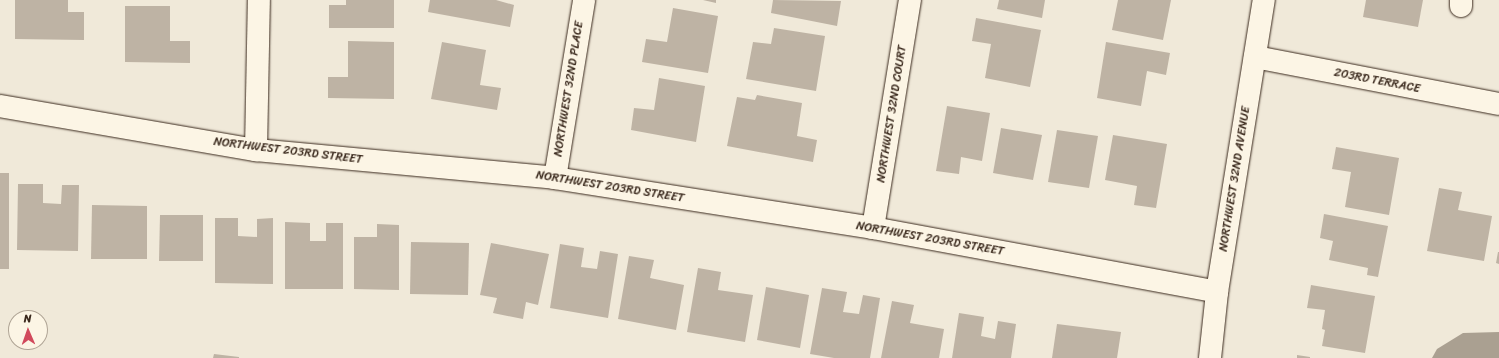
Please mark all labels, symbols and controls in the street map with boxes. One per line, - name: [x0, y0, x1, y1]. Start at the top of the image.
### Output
- street label: NORTHWEST 32ND PLACE: [551, 20, 587, 158]
- street label: NORTHWEST 32ND COURT: [874, 44, 910, 184]
- street label: 203RD TERRACE: [1332, 65, 1422, 97]
- street label: NORTHWEST 32ND AVENUE: [1216, 105, 1254, 253]
- street label: NORTHWEST 203RD STREET: [213, 135, 363, 167]
- street label: NORTHWEST 203RD STREET: [535, 168, 685, 206]
- street label: NORTHWEST 203RD STREET: [855, 219, 1005, 259]
- text: N: [23, 309, 32, 328]
- north arrow: [8, 310, 48, 350]

